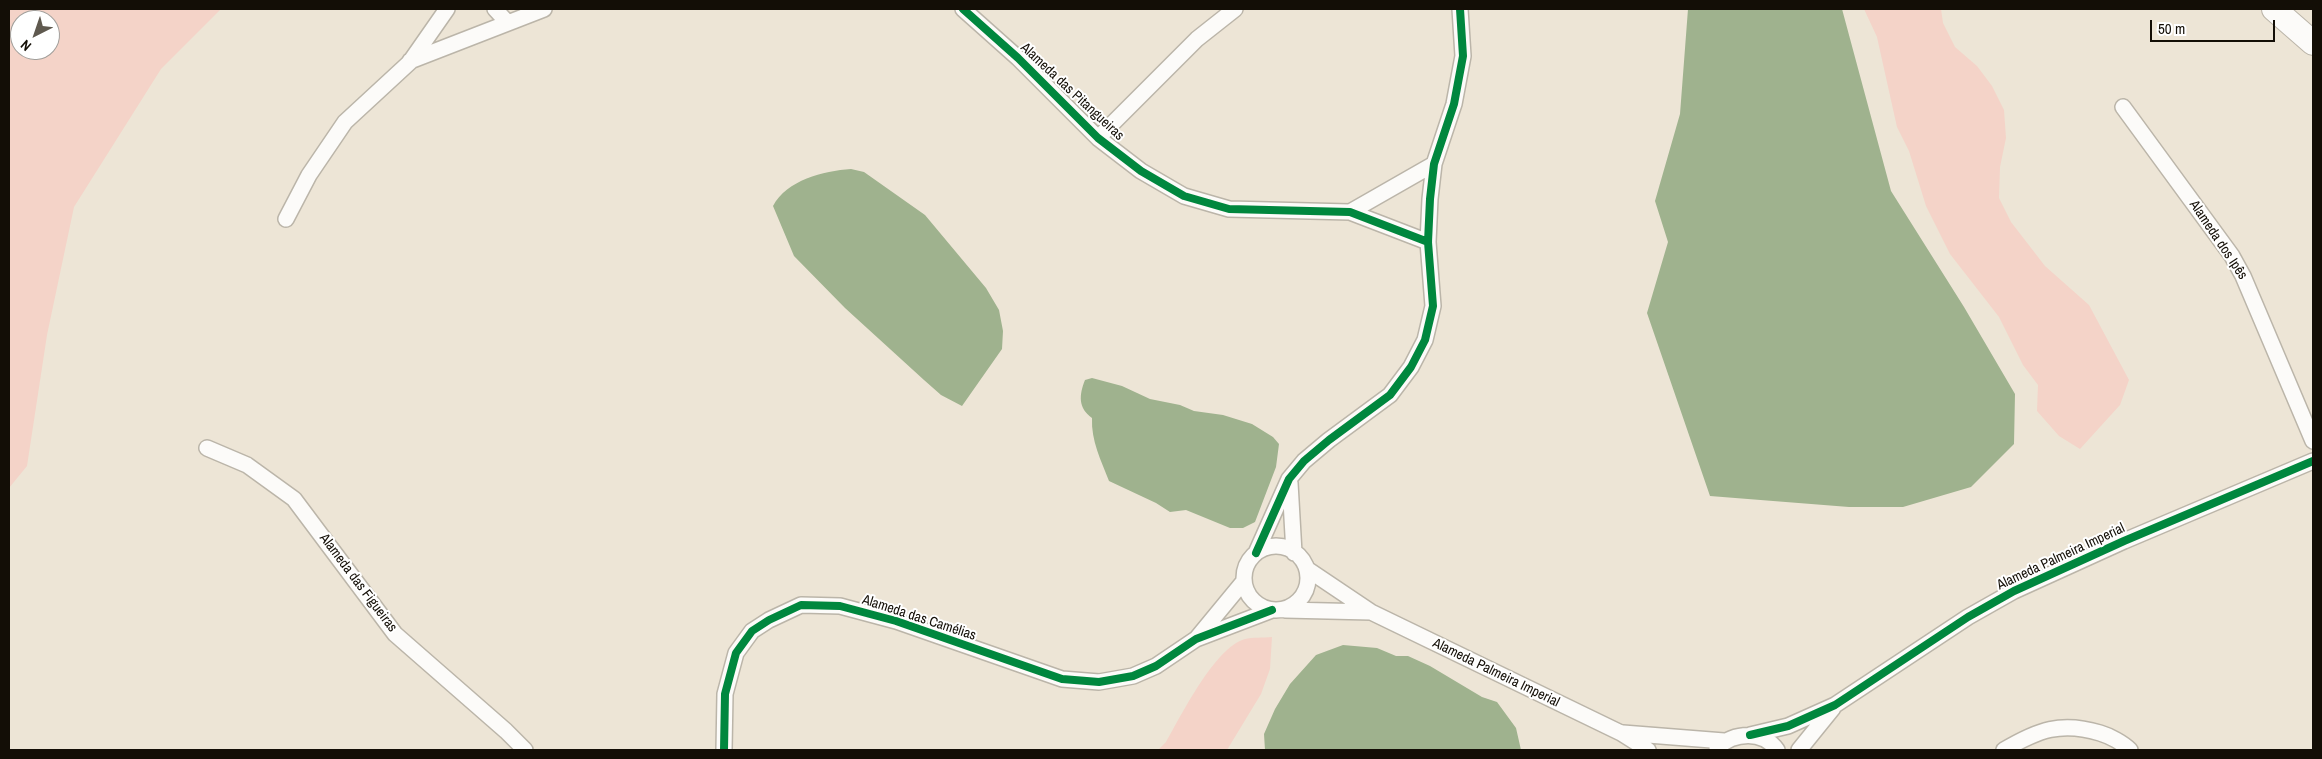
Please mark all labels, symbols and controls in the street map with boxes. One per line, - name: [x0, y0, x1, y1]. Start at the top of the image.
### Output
- north arrow: [10, 10, 60, 60]
- scale bar: [2152, 10, 2277, 42]
- text: 50 m: [2158, 18, 2185, 39]
- text: N: [17, 36, 35, 55]
- street label: Alameda das Pitangueiras: [1017, 40, 1127, 144]
- street label: Alameda dos Ipês: [2185, 197, 2251, 283]
- street label: Alameda Palmeira Imperial: [1994, 520, 2128, 594]
- street label: Alameda das Figueiras: [316, 531, 400, 635]
- street label: Alameda das Camélias: [860, 592, 978, 644]
- street label: Alameda Palmeira Imperial: [1430, 635, 1562, 711]

